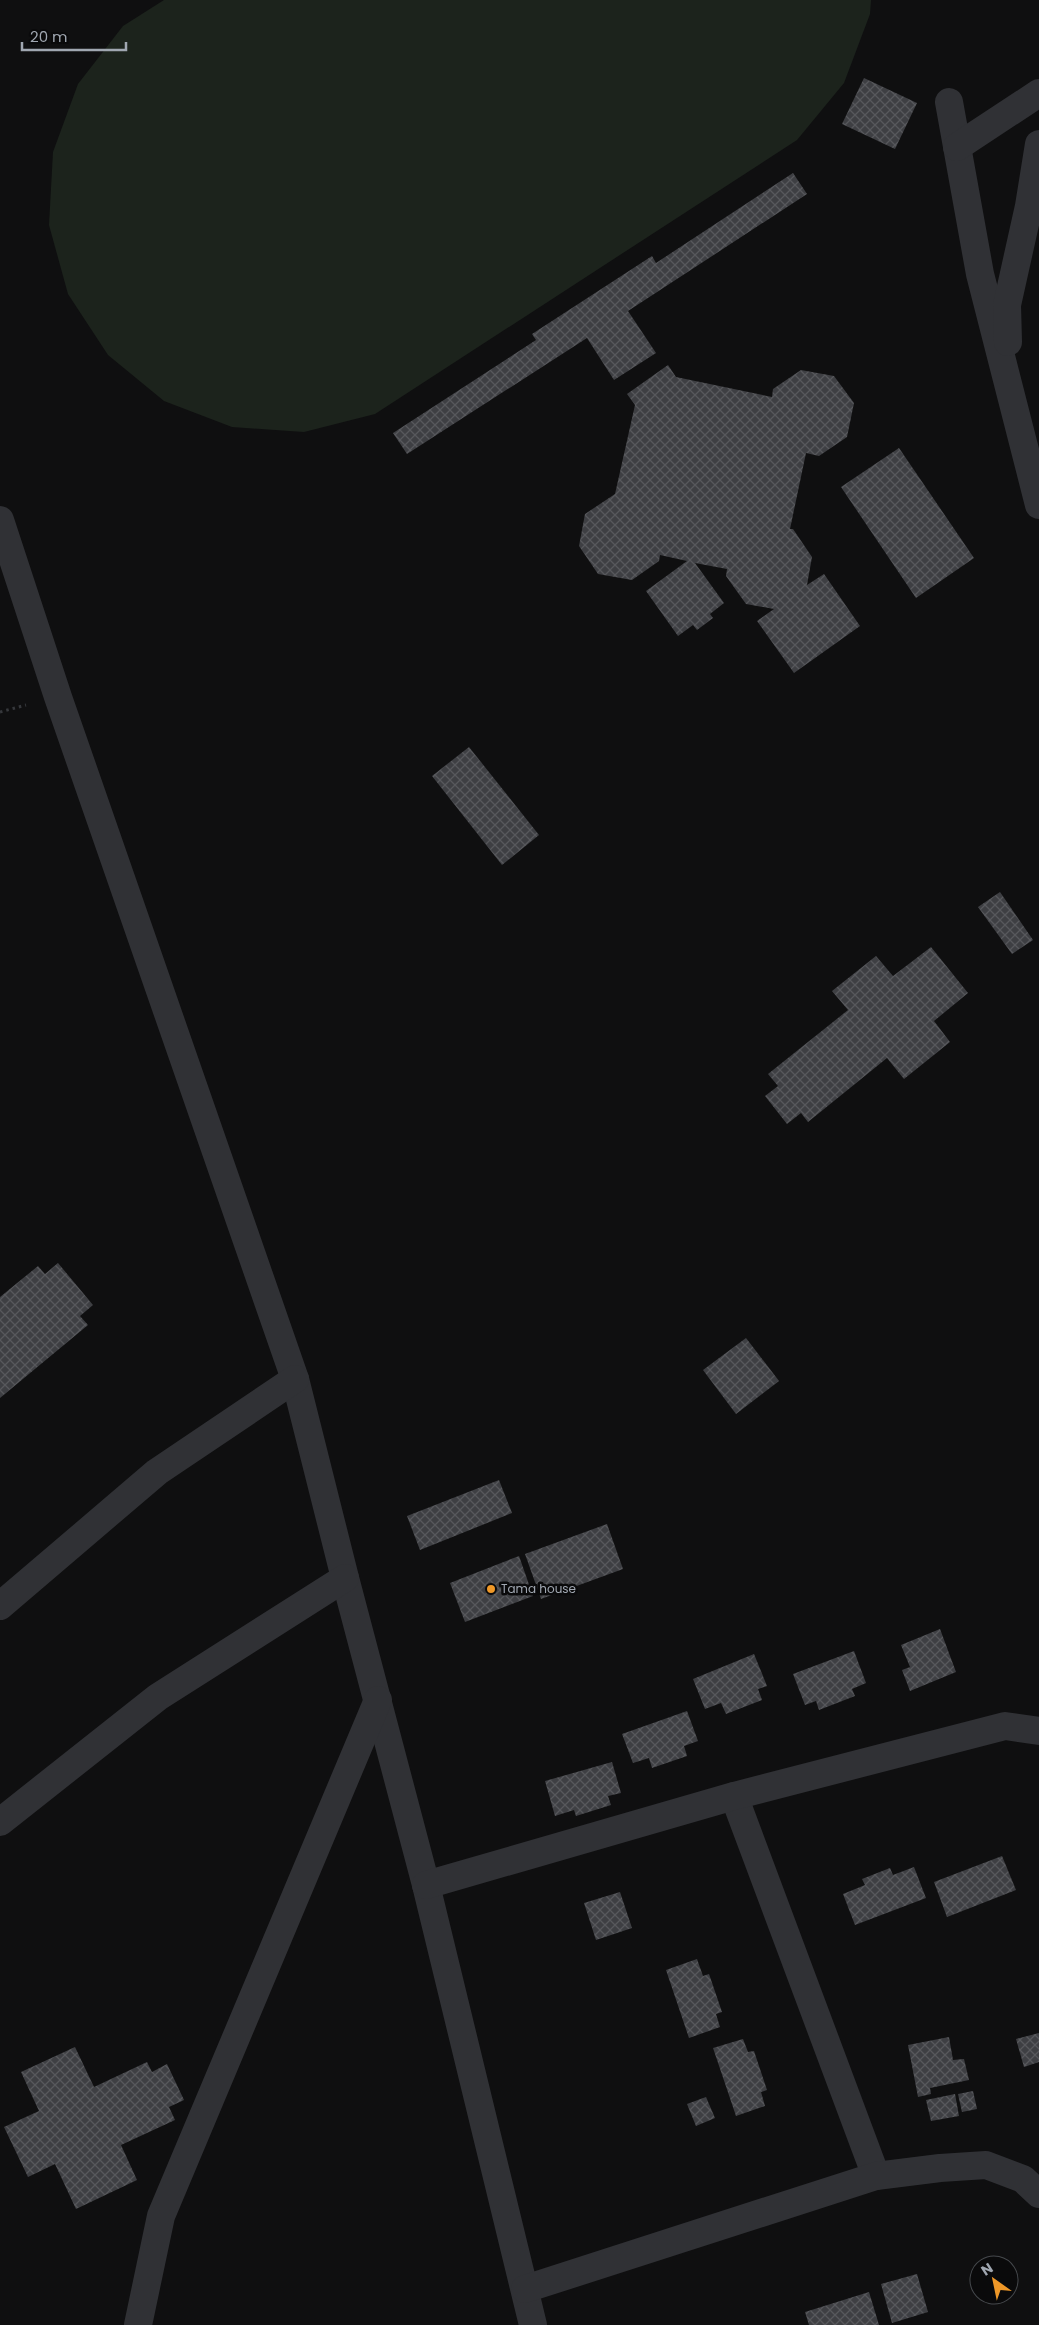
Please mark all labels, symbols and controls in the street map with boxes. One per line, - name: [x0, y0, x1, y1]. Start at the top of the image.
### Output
- scale bar: [22, 20, 126, 52]
- text: 20 m: [30, 26, 68, 47]
- place label: Tama house: [501, 1580, 576, 1597]
- marker: Tama house: [485, 1583, 497, 1595]
- north arrow: [969, 2255, 1019, 2305]
- text: N: [977, 2258, 997, 2280]

